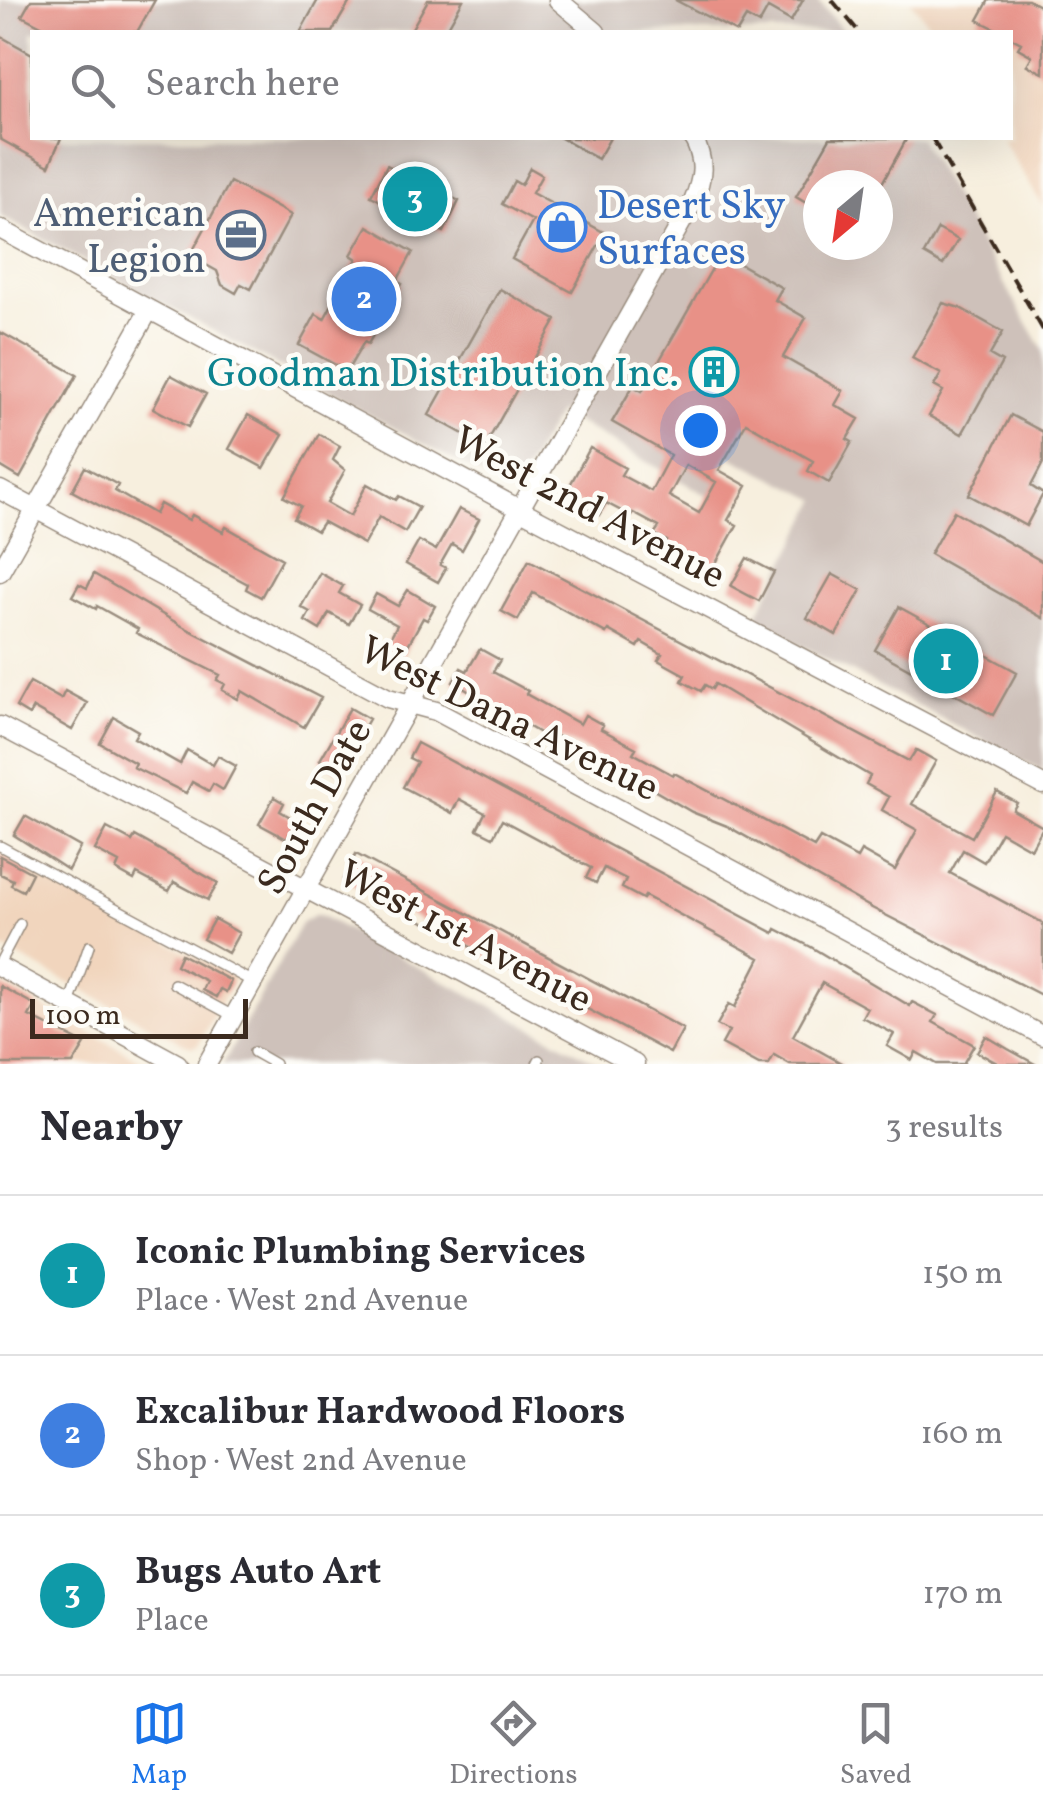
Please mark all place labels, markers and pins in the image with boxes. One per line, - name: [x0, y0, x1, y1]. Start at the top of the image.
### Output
- pin: 3: [382, 162, 448, 236]
- place label: Desert Sky Surfaces: [597, 180, 786, 282]
- place label: American Legion: [33, 188, 206, 290]
- shop icon: Desert Sky Surfaces: [536, 201, 588, 253]
- office icon: American Legion: [215, 209, 267, 261]
- pin: 2: [332, 262, 396, 336]
- building icon: Goodman Distribution Inc.: [688, 346, 740, 398]
- place label: Goodman Distribution Inc.: [207, 348, 679, 404]
- pin: 1: [914, 624, 978, 698]

